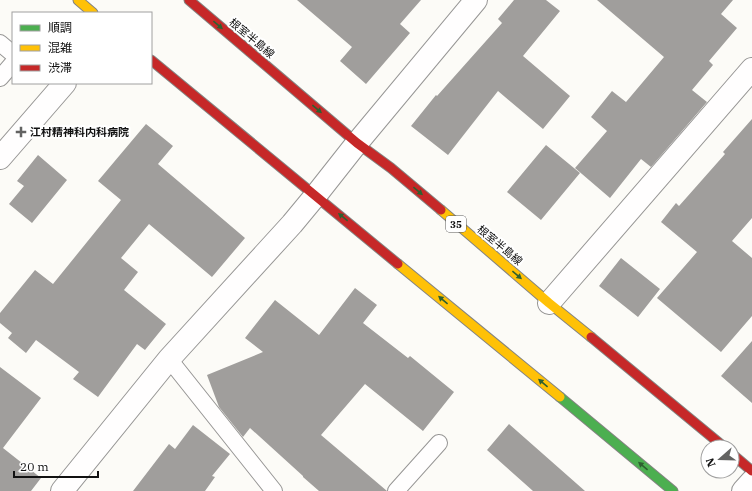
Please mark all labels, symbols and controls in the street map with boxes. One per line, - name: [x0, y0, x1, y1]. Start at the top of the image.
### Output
- legend: [12, 12, 152, 84]
- street label: 根室半島線: [226, 15, 278, 61]
- text: 順調: [48, 20, 72, 35]
- one-way arrow: [213, 21, 224, 30]
- text: 混雑: [48, 40, 72, 55]
- text: 渋滞: [48, 60, 72, 75]
- one-way arrow: [312, 105, 323, 114]
- place label: 江村精神科内科病院: [30, 125, 129, 139]
- marker: 江村精神科内科病院: [15, 126, 27, 138]
- one-way arrow: [413, 187, 423, 196]
- one-way arrow: [337, 213, 348, 222]
- road number: 35: [446, 216, 466, 232]
- street label: 根室半島線: [474, 222, 526, 268]
- one-way arrow: [512, 271, 523, 280]
- one-way arrow: [437, 296, 448, 305]
- one-way arrow: [537, 379, 548, 388]
- north arrow: [700, 439, 740, 479]
- scale bar: [14, 453, 98, 479]
- text: N: [702, 456, 719, 469]
- text: 20 m: [20, 459, 49, 474]
- one-way arrow: [638, 462, 648, 471]

